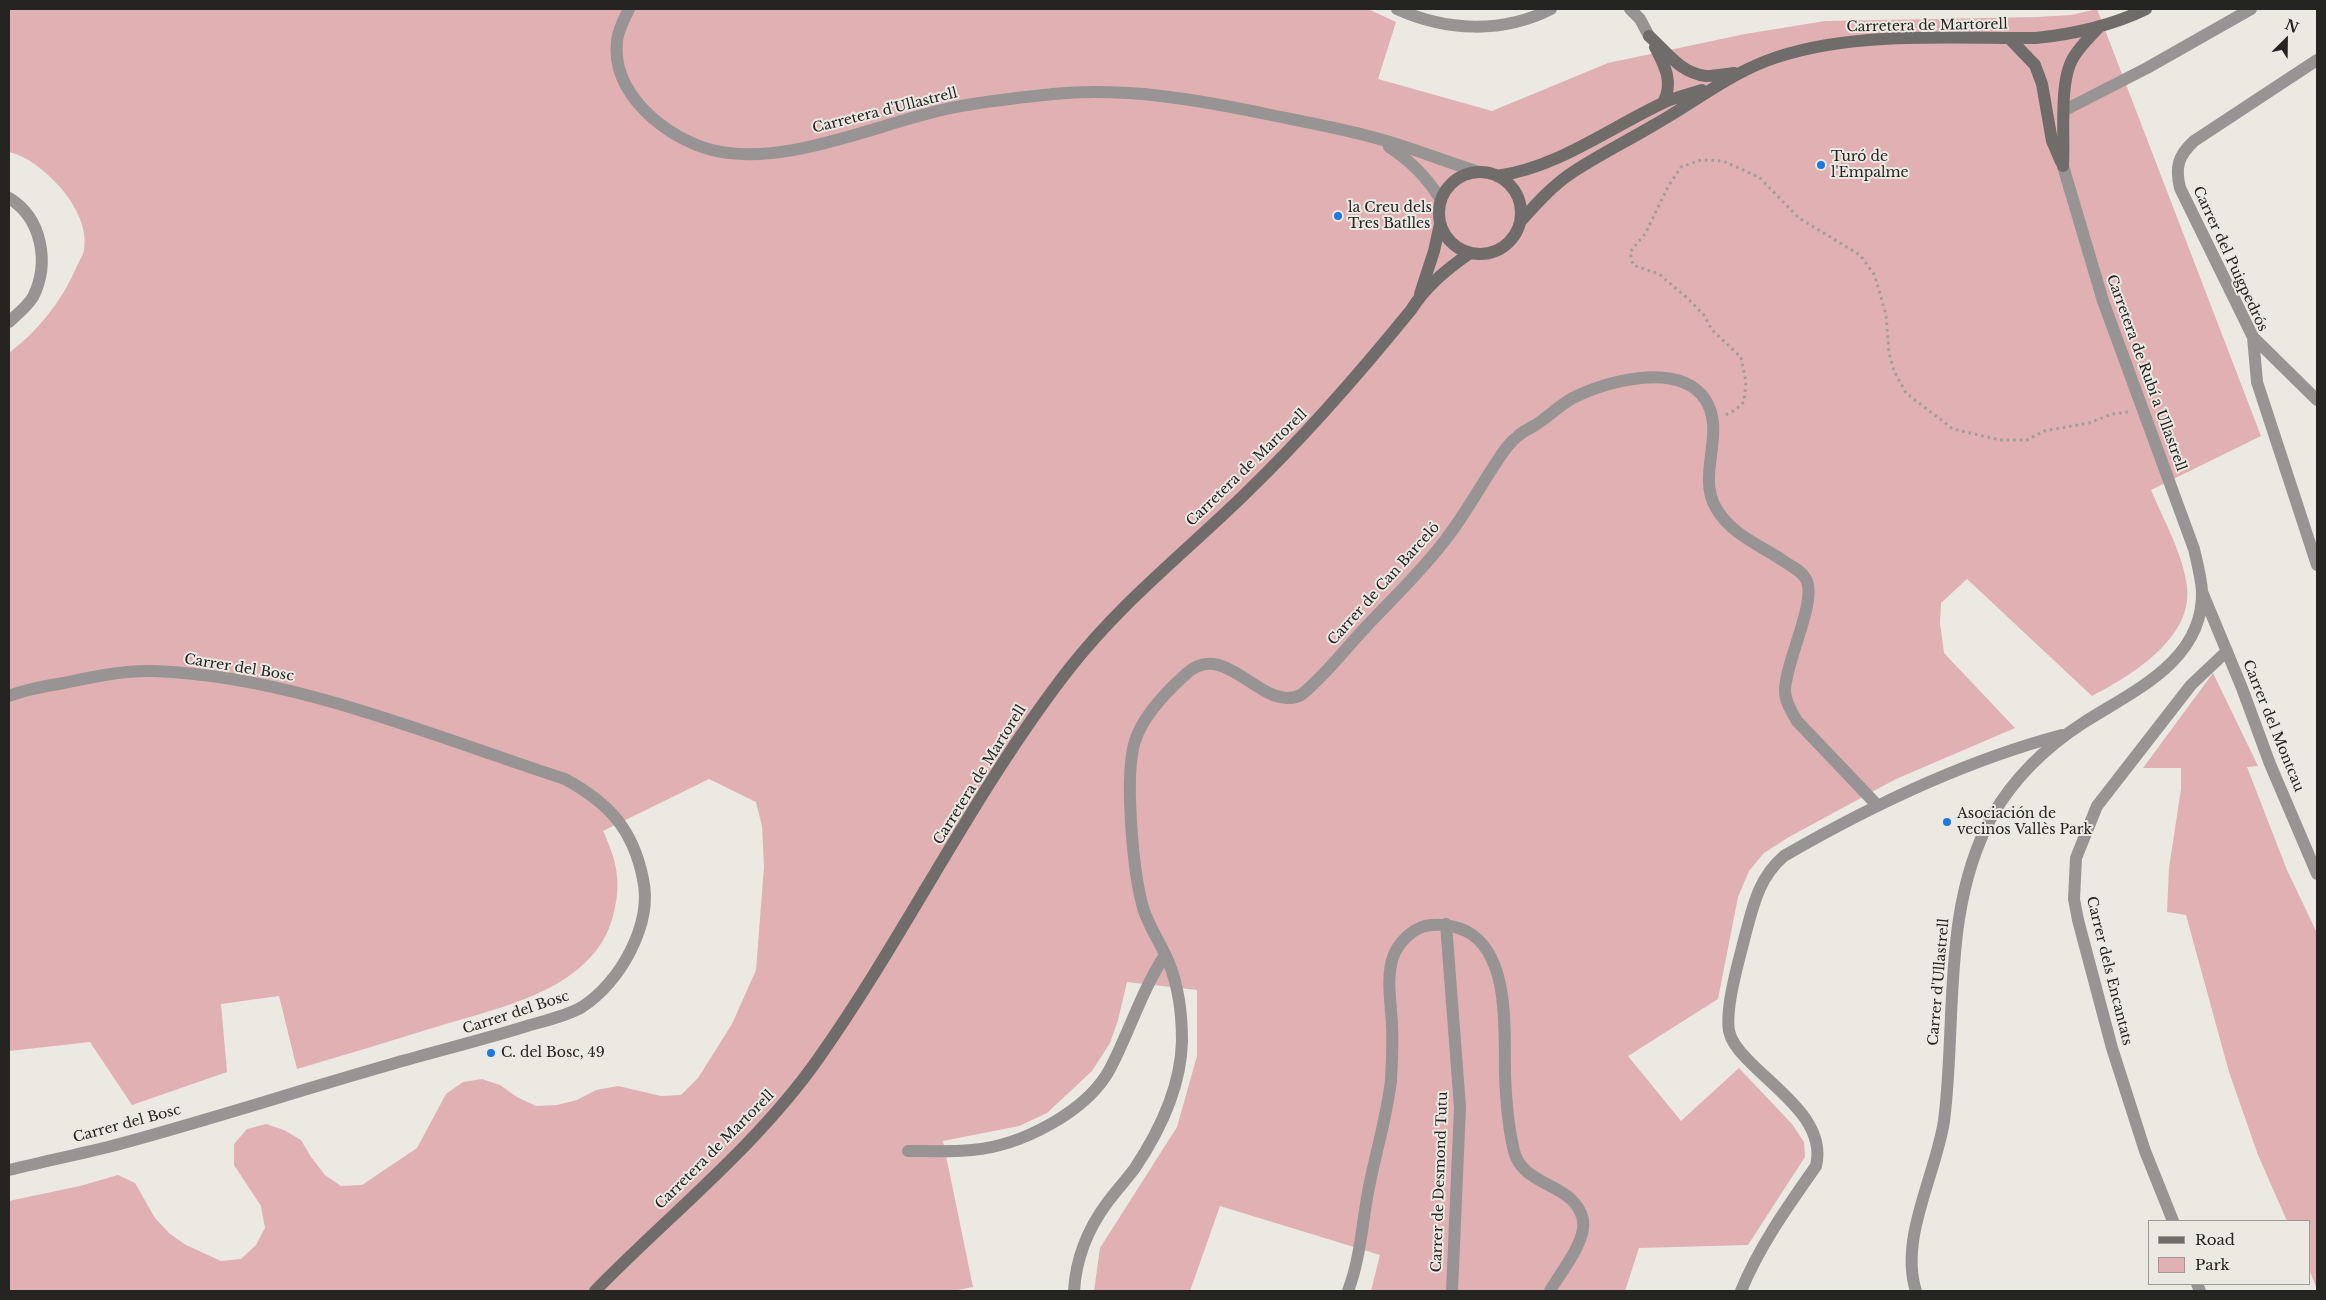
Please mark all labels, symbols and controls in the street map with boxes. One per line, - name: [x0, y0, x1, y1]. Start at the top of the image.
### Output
- north arrow: [2261, 15, 2311, 65]
- text: N: [2282, 15, 2301, 37]
- street label: Carretera de Martorell: [1846, 16, 2008, 36]
- street label: Carretera d'Ullastrell: [811, 85, 959, 137]
- place label: Turó de l'Empalme: [1831, 149, 1909, 182]
- marker: Turó de l'Empalme: [1815, 159, 1827, 171]
- street label: Carrer del Puigpedrós: [2189, 184, 2271, 334]
- place label: la Creu dels Tres Batlles: [1348, 200, 1432, 232]
- marker: la Creu dels Tres Batlles: [1332, 210, 1344, 222]
- street label: Carretera de Rubí a Ullastrell: [2103, 272, 2189, 474]
- street label: Carretera de Martorell: [1183, 406, 1311, 530]
- street label: Carrer de Can Barceló: [1324, 519, 1444, 649]
- street label: Carrer del Bosc: [183, 651, 295, 685]
- street label: Carrer del Montcau: [2239, 658, 2307, 794]
- street label: Carretera de Martorell: [930, 702, 1030, 848]
- place label: Asociación de vecinos Vallès Park: [1957, 806, 2092, 839]
- marker: Asociación de vecinos Vallès Park: [1941, 816, 1953, 828]
- street label: Carrer dels Encantats: [2082, 895, 2136, 1047]
- street label: Carrer d'Ullastrell: [1925, 918, 1953, 1046]
- street label: Carrer del Bosc: [461, 988, 571, 1038]
- place label: C. del Bosc, 49: [501, 1045, 605, 1061]
- marker: C. del Bosc, 49: [485, 1047, 497, 1059]
- street label: Carretera de Martorell: [652, 1087, 778, 1213]
- street label: Carrer de Desmond Tutu: [1428, 1091, 1452, 1273]
- street label: Carrer del Bosc: [71, 1102, 183, 1146]
- legend: [2148, 1220, 2311, 1285]
- text: Road: [2195, 1230, 2235, 1249]
- text: Park: [2195, 1255, 2230, 1274]

